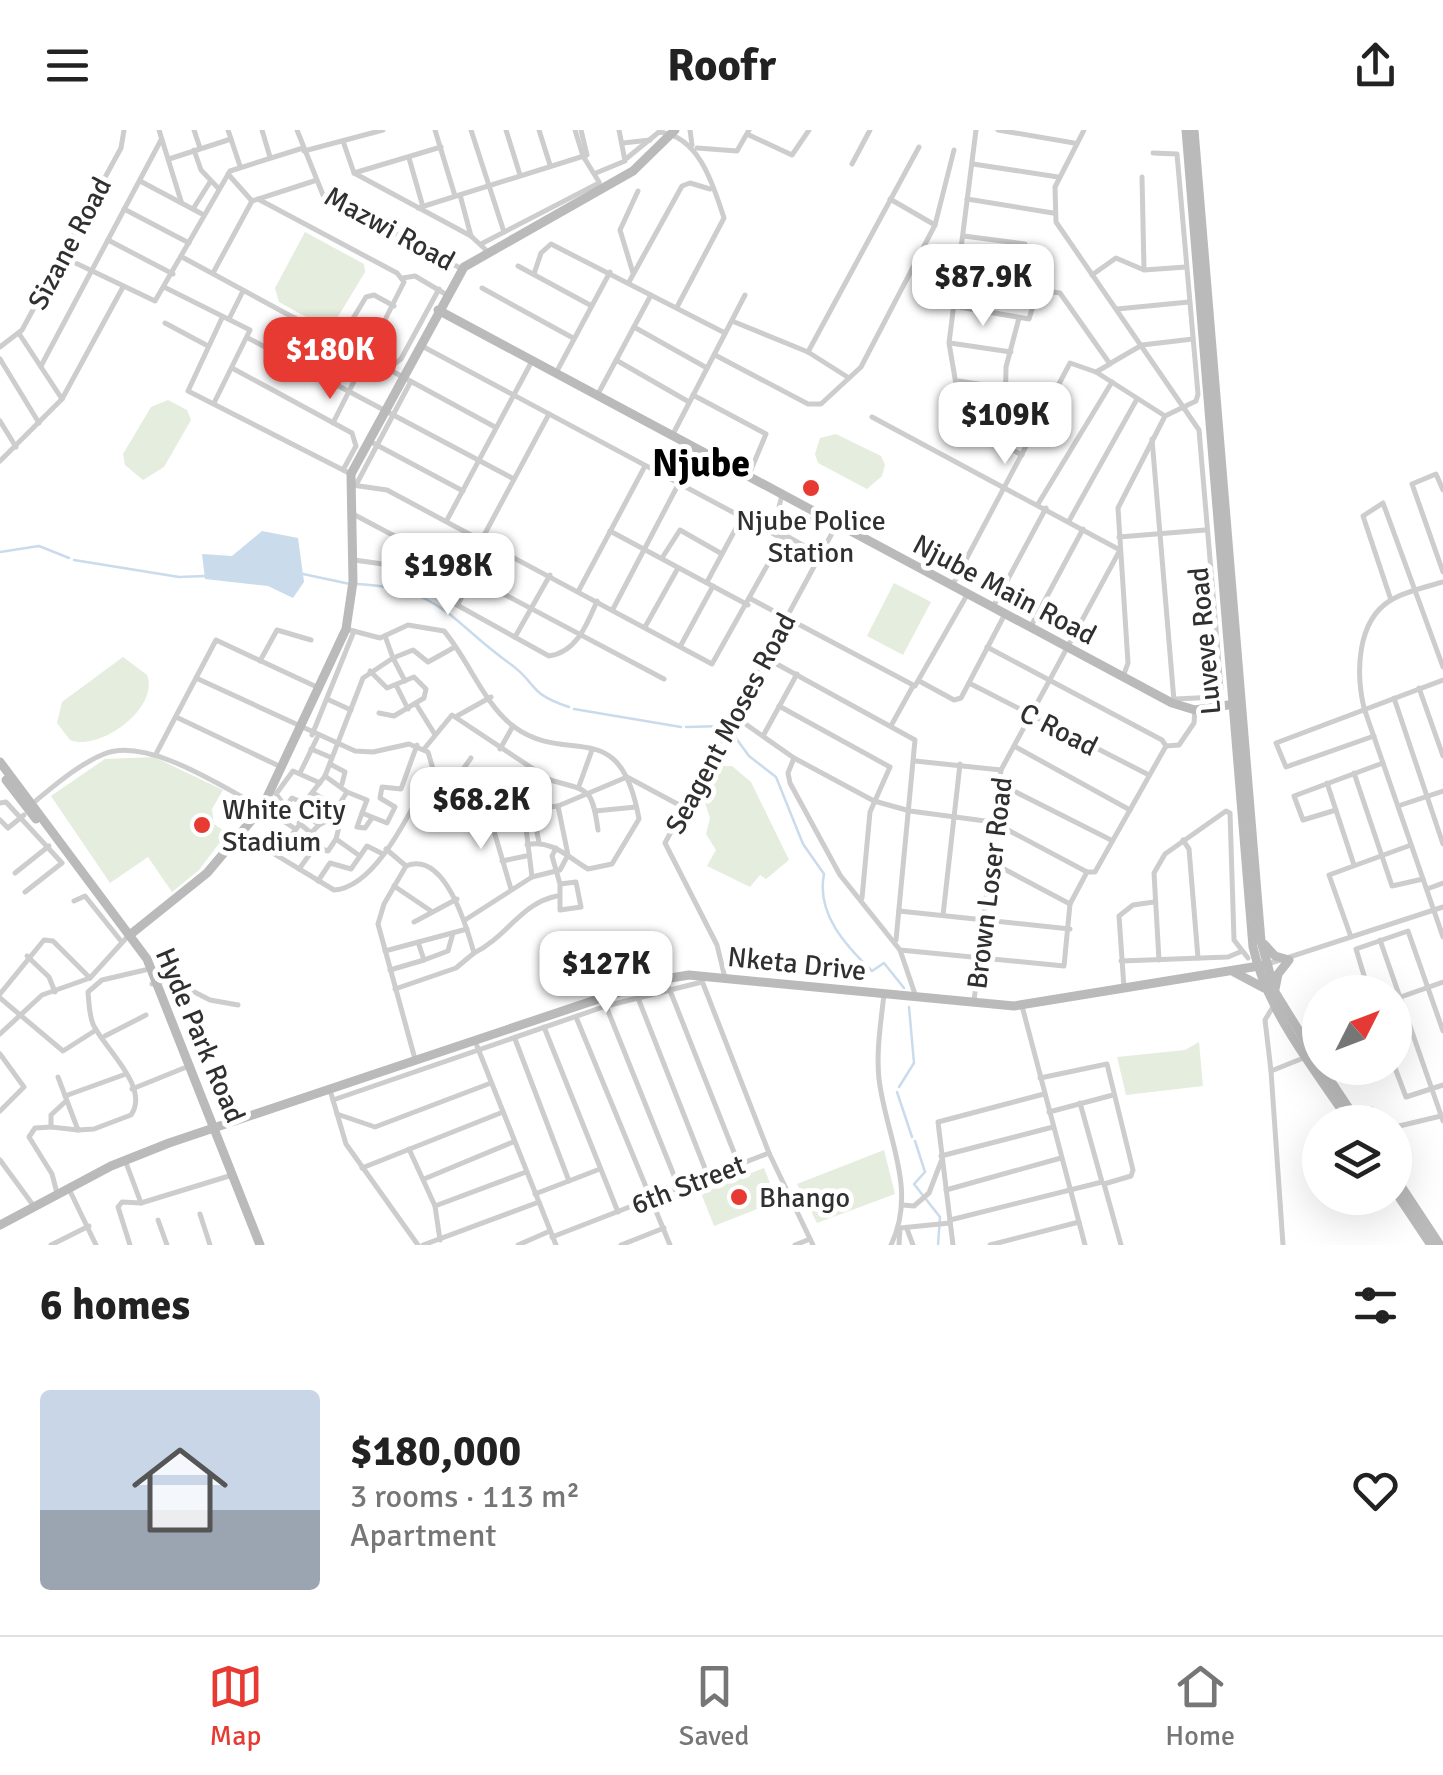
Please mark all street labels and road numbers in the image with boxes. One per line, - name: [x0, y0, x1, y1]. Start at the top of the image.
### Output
- street label: Sizane Road: [21, 171, 119, 316]
- street label: Mazwi Road: [318, 179, 461, 279]
- street label: Njube Main Road: [907, 527, 1102, 653]
- street label: Luveve Road: [1182, 566, 1228, 716]
- street label: Seagent Moses Road: [658, 607, 804, 840]
- street label: C Road: [1014, 696, 1103, 764]
- street label: Brown Loser Road: [960, 775, 1020, 991]
- street label: Nketa Drive: [726, 940, 868, 988]
- street label: Hyde Park Road: [148, 943, 252, 1128]
- street label: 6th Street: [627, 1148, 750, 1222]

